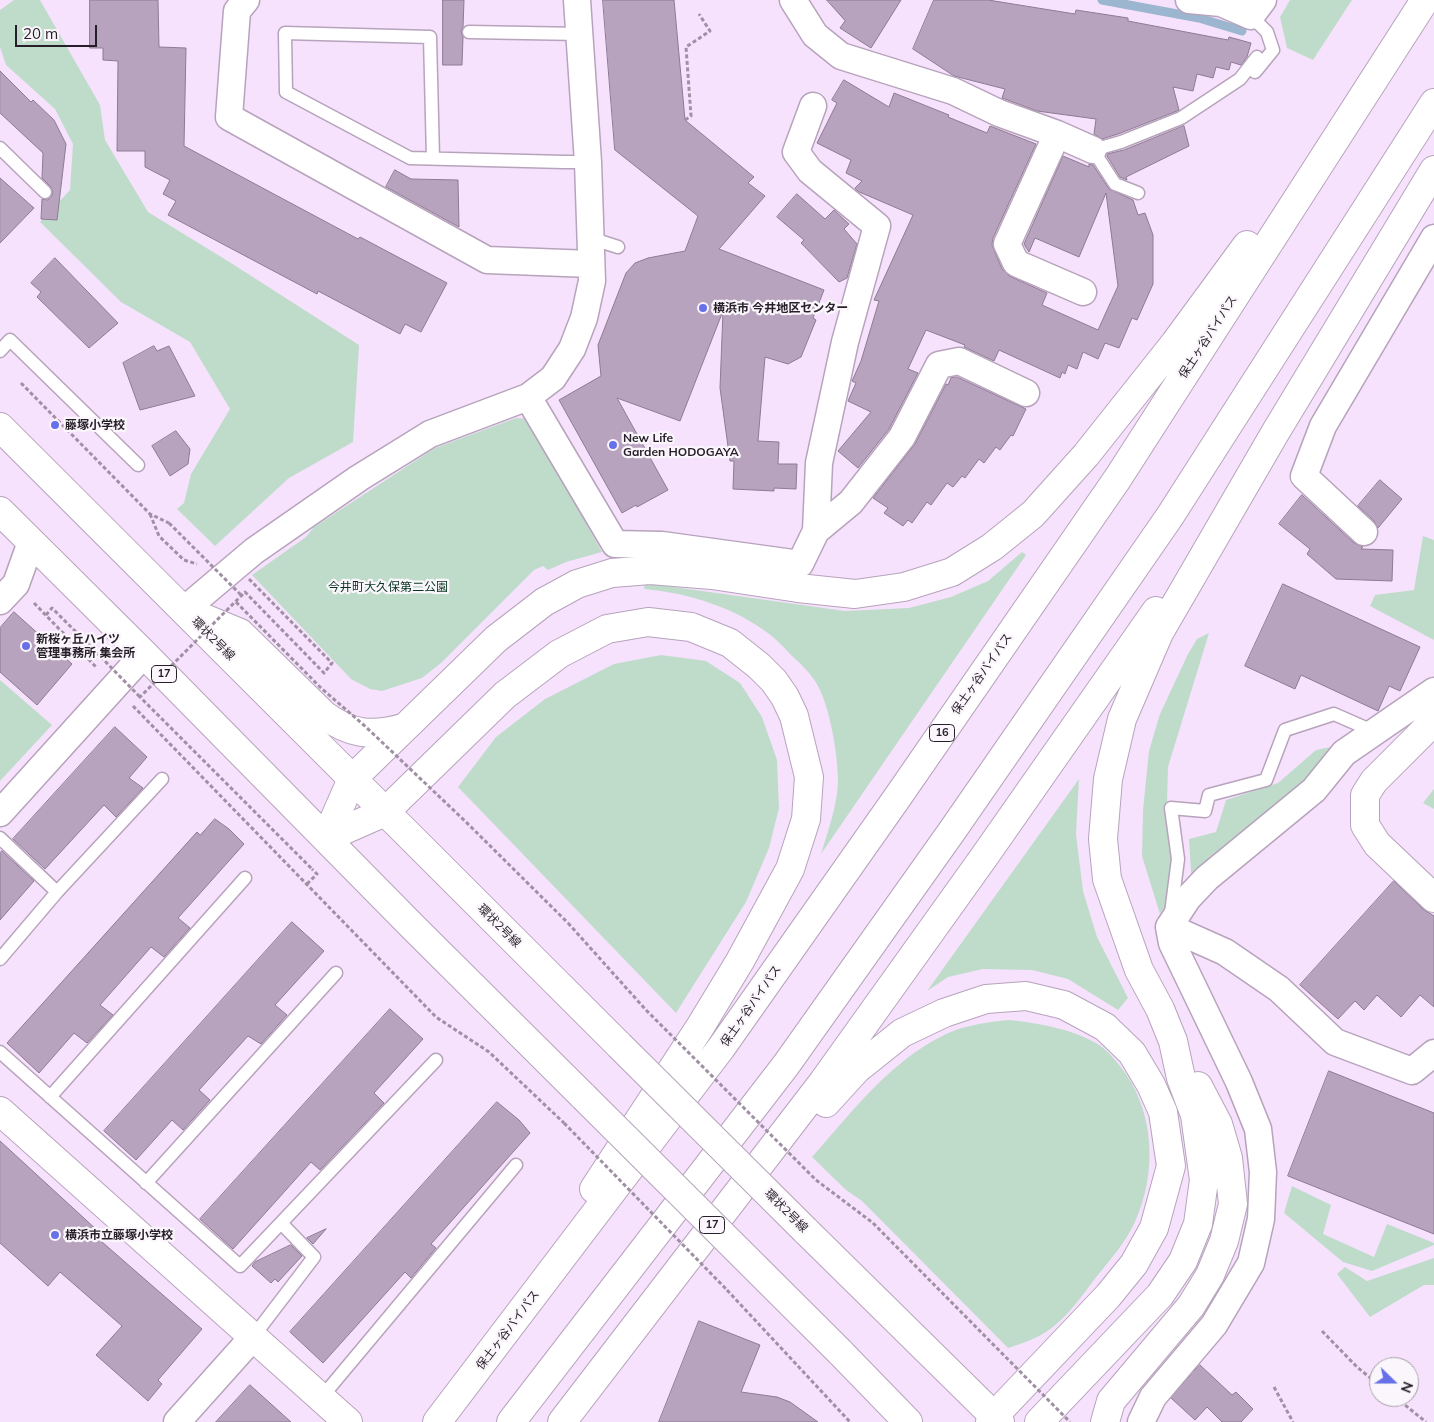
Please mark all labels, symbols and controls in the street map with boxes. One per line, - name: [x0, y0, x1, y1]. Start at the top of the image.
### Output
- scale bar: [18, 15, 100, 47]
- text: 20 m: [23, 24, 58, 43]
- street label: 保土ヶ谷バイパス: [1176, 293, 1240, 381]
- place label: 横浜市 今井地区センター: [713, 301, 848, 315]
- marker: 横浜市 今井地区センター: [697, 302, 709, 314]
- place label: 藤塚小学校: [65, 418, 125, 432]
- marker: 藤塚小学校: [49, 419, 61, 431]
- place label: New Life Garden HODOGAYA: [623, 431, 739, 459]
- marker: New Life Garden HODOGAYA: [607, 439, 619, 451]
- park label: 今井町大久保第二公園: [328, 580, 448, 594]
- street label: 環状2号線: [188, 614, 238, 664]
- street label: 保土ヶ谷バイパス: [949, 631, 1015, 717]
- place label: 新桜ヶ丘ハイツ 管理事務所 集会所: [36, 632, 135, 660]
- marker: 新桜ヶ丘ハイツ 管理事務所 集会所: [20, 640, 32, 652]
- road number: 17: [152, 666, 176, 682]
- road number: 16: [930, 724, 954, 741]
- street label: 環状2号線: [474, 901, 524, 951]
- street label: 保土ヶ谷バイパス: [718, 963, 784, 1049]
- street label: 環状2号線: [761, 1186, 811, 1236]
- road number: 17: [700, 1216, 724, 1234]
- place label: 横浜市立藤塚小学校: [65, 1228, 173, 1242]
- marker: 横浜市立藤塚小学校: [49, 1229, 61, 1241]
- street label: 保土ヶ谷バイパス: [473, 1287, 543, 1373]
- north arrow: [1369, 1357, 1419, 1407]
- text: N: [1397, 1379, 1417, 1396]

